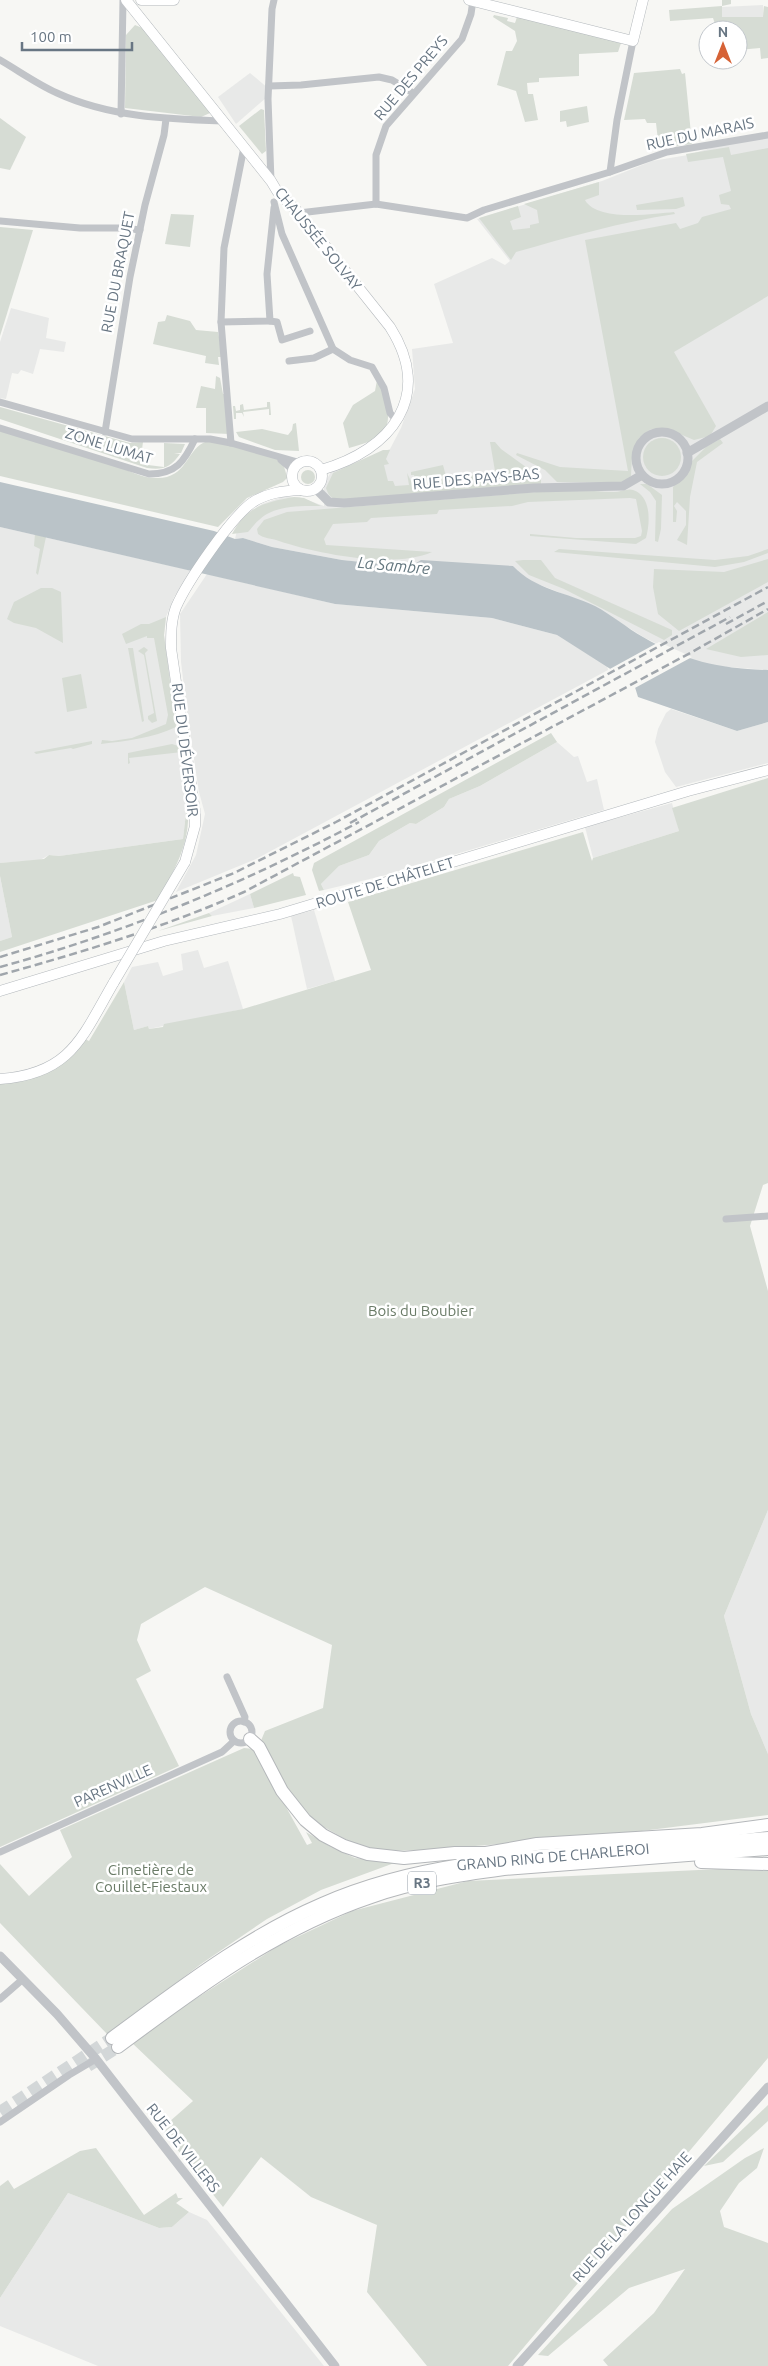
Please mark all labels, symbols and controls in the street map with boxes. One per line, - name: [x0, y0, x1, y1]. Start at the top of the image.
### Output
- scale bar: [22, 20, 132, 52]
- north arrow: [698, 20, 748, 70]
- text: N: [718, 24, 728, 40]
- text: 100 m: [30, 28, 72, 45]
- street label: RUE DES PREYS: [370, 32, 451, 123]
- street label: RUE DU MARAIS: [644, 114, 755, 153]
- street label: CHAUSSÉE SOLVAY: [272, 184, 365, 294]
- street label: RUE DU BRAQUET: [97, 209, 138, 334]
- street label: ZONE LUMAT: [63, 424, 156, 467]
- street label: RUE DES PAYS-BAS: [412, 464, 540, 493]
- water label: La Sambre: [357, 553, 431, 577]
- street label: RUE DU DÉVERSOIR: [169, 682, 202, 818]
- street label: ROUTE DE CHÂTELET: [314, 853, 457, 912]
- park label: Bois du Boubier: [368, 1302, 474, 1319]
- street label: PARENVILLE: [71, 1761, 154, 1810]
- street label: GRAND RING DE CHARLEROI: [456, 1840, 650, 1873]
- park label: Cimetière de Couillet-Fiestaux: [95, 1861, 208, 1895]
- road number: R3: [408, 1872, 436, 1895]
- street label: RUE DE VILLERS: [143, 2100, 223, 2196]
- street label: RUE DE LA LONGUE HAIE: [569, 2148, 695, 2285]

